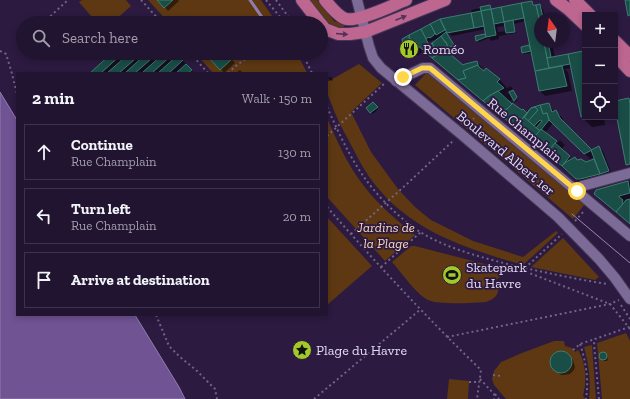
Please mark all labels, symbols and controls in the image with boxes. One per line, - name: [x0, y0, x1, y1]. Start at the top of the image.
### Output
- north arrow: [534, 12, 570, 48]
- map controls: [582, 12, 618, 120]
- button: +: [582, 12, 618, 48]
- one-way arrow: [396, 14, 408, 20]
- search box: [16, 16, 328, 60]
- icon: search: [30, 27, 52, 49]
- text: Search here: [62, 29, 138, 47]
- one-way arrow: [335, 30, 348, 37]
- restaurant icon: Roméo: [398, 38, 420, 60]
- place label: Roméo: [423, 41, 465, 58]
- button: −: [582, 48, 618, 84]
- route end: [394, 68, 412, 86]
- button: locate: [582, 84, 618, 120]
- text: 2 min: [32, 88, 74, 108]
- text: Walk · 150 m: [242, 91, 312, 106]
- street label: Rue Champlain: [484, 94, 565, 166]
- street label: Boulevard Albert 1er: [453, 107, 558, 199]
- text: Continue: [71, 136, 133, 154]
- icon: ahead: [33, 141, 55, 163]
- text: 130 m: [278, 145, 311, 160]
- text: Rue Champlain: [71, 154, 157, 169]
- route start: [568, 182, 586, 200]
- text: Turn left: [71, 200, 131, 218]
- icon: left: [33, 205, 55, 227]
- text: 20 m: [283, 209, 311, 224]
- text: Rue Champlain: [71, 218, 157, 233]
- park label: Jardins de la Plage: [356, 219, 415, 252]
- place label: Skatepark du Havre: [466, 259, 528, 292]
- sports icon: Skatepark du Havre: [441, 264, 463, 286]
- icon: arrive: [33, 269, 55, 291]
- text: Arrive at destination: [71, 271, 210, 289]
- place icon: Plage du Havre: [291, 339, 313, 361]
- place label: Plage du Havre: [316, 342, 408, 359]

